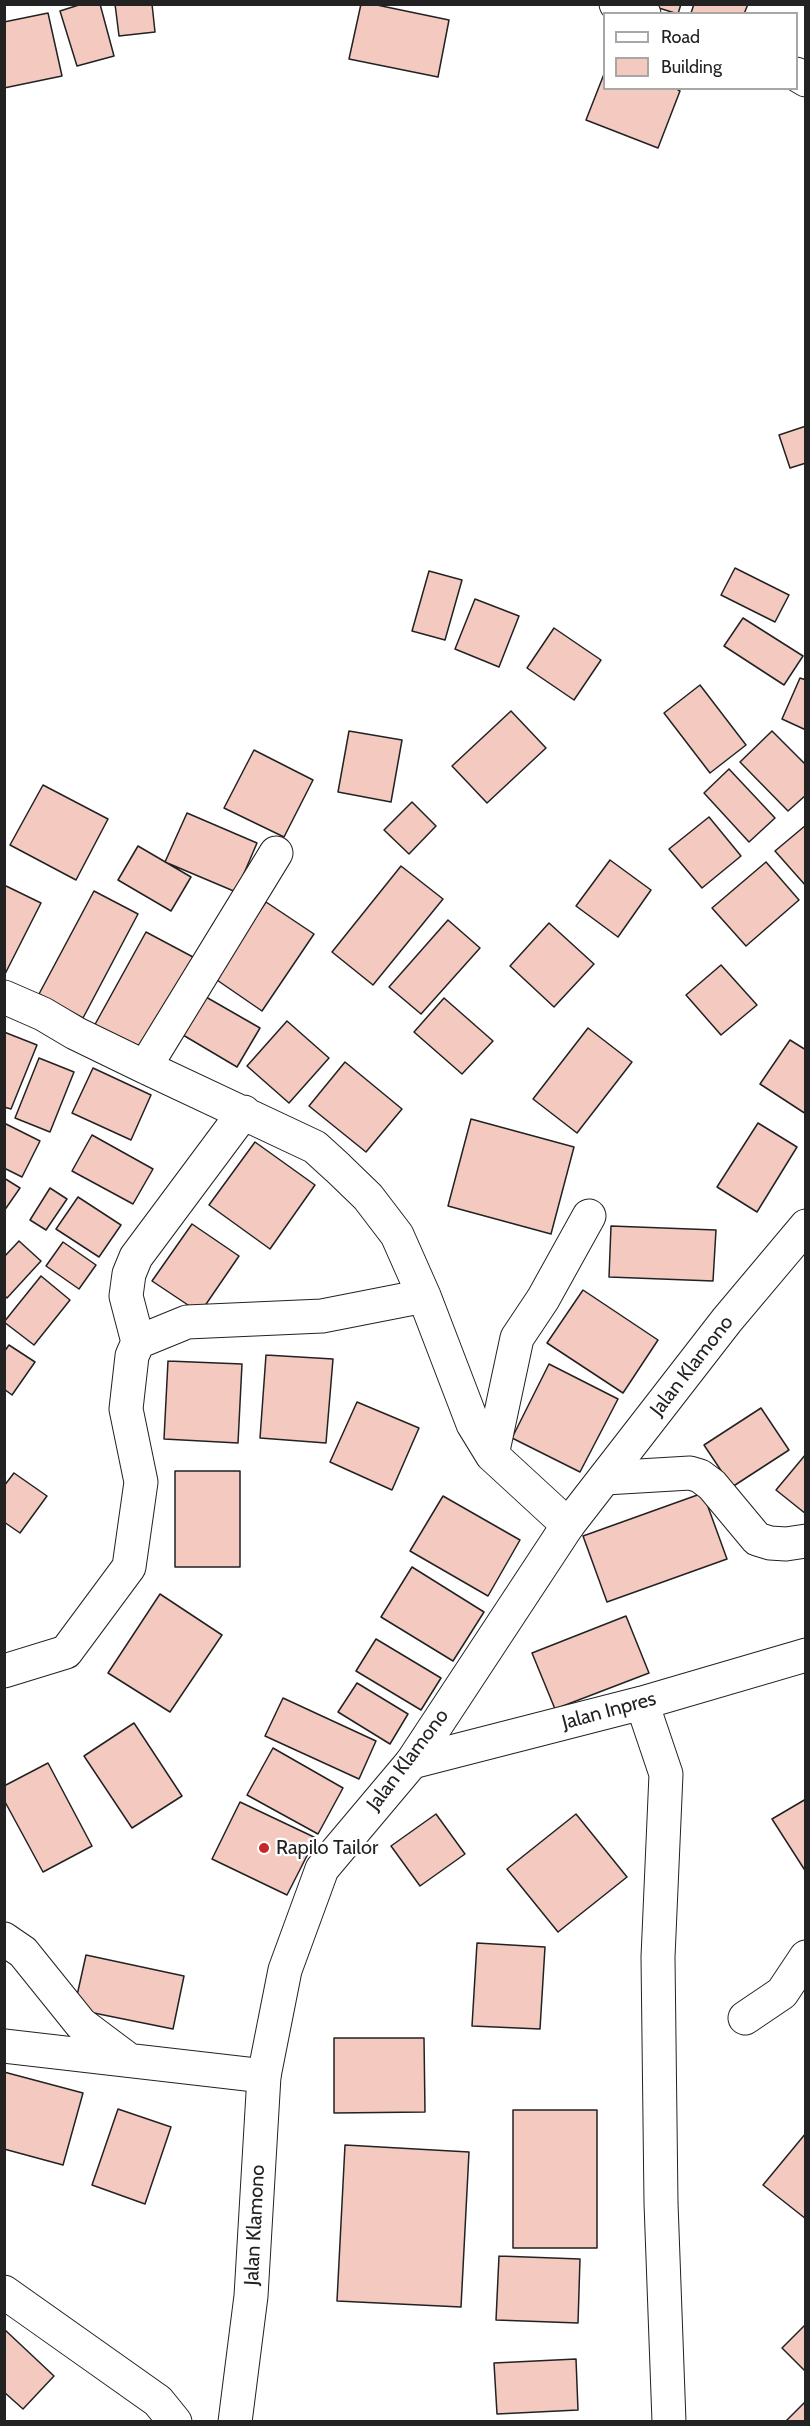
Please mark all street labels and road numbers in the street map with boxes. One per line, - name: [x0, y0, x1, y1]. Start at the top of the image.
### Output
- street label: Jalan Klamono: [645, 1311, 739, 1421]
- street label: Jalan Inpres: [559, 1687, 659, 1735]
- street label: Jalan Klamono: [362, 1705, 454, 1815]
- street label: Jalan Klamono: [240, 2164, 270, 2286]

